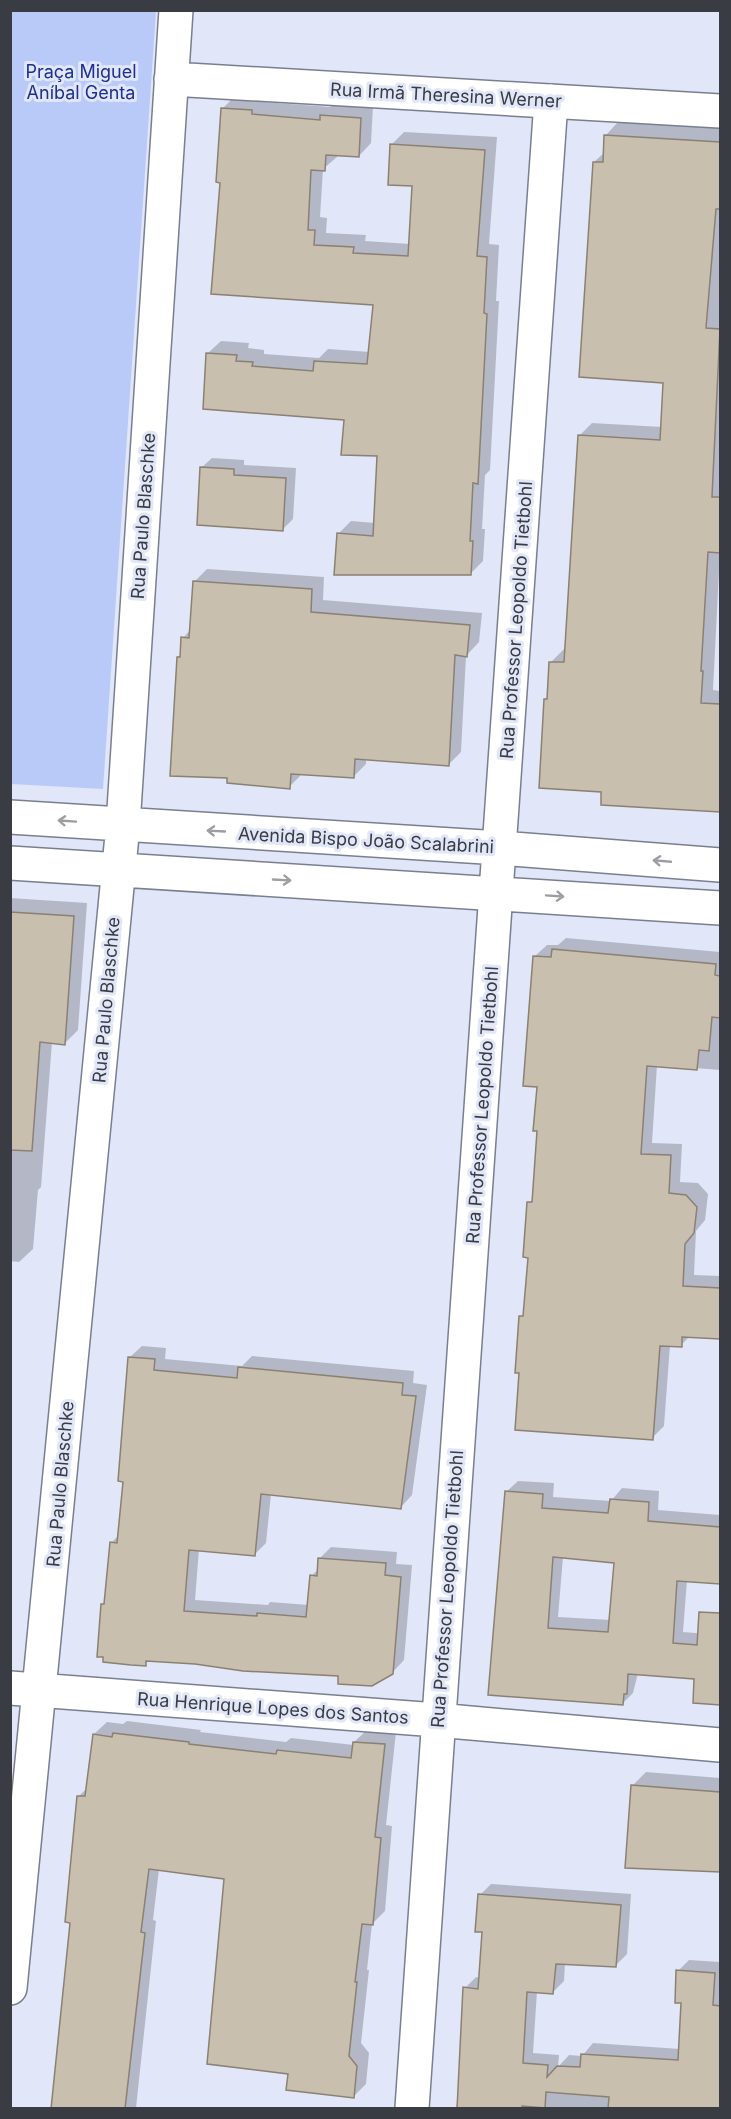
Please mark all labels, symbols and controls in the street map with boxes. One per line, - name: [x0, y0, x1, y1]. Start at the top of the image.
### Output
- park label: Praça Miguel Aníbal Genta: [25, 61, 137, 103]
- street label: Rua Irmã Theresina Werner: [330, 78, 563, 112]
- street label: Rua Paulo Blaschke: [127, 432, 159, 600]
- street label: Rua Professor Leopoldo Tietbohl: [496, 481, 536, 759]
- one-way arrow: [57, 815, 77, 826]
- street label: Avenida Bispo João Scalabrini: [237, 823, 495, 857]
- one-way arrow: [207, 825, 227, 836]
- one-way arrow: [653, 855, 673, 866]
- one-way arrow: [272, 875, 292, 886]
- one-way arrow: [545, 891, 565, 902]
- street label: Rua Paulo Blaschke: [88, 916, 124, 1084]
- street label: Rua Professor Leopoldo Tietbohl: [462, 966, 502, 1244]
- street label: Rua Paulo Blaschke: [42, 1400, 78, 1568]
- street label: Rua Professor Leopoldo Tietbohl: [427, 1450, 467, 1728]
- street label: Rua Henrique Lopes dos Santos: [136, 1688, 410, 1728]

